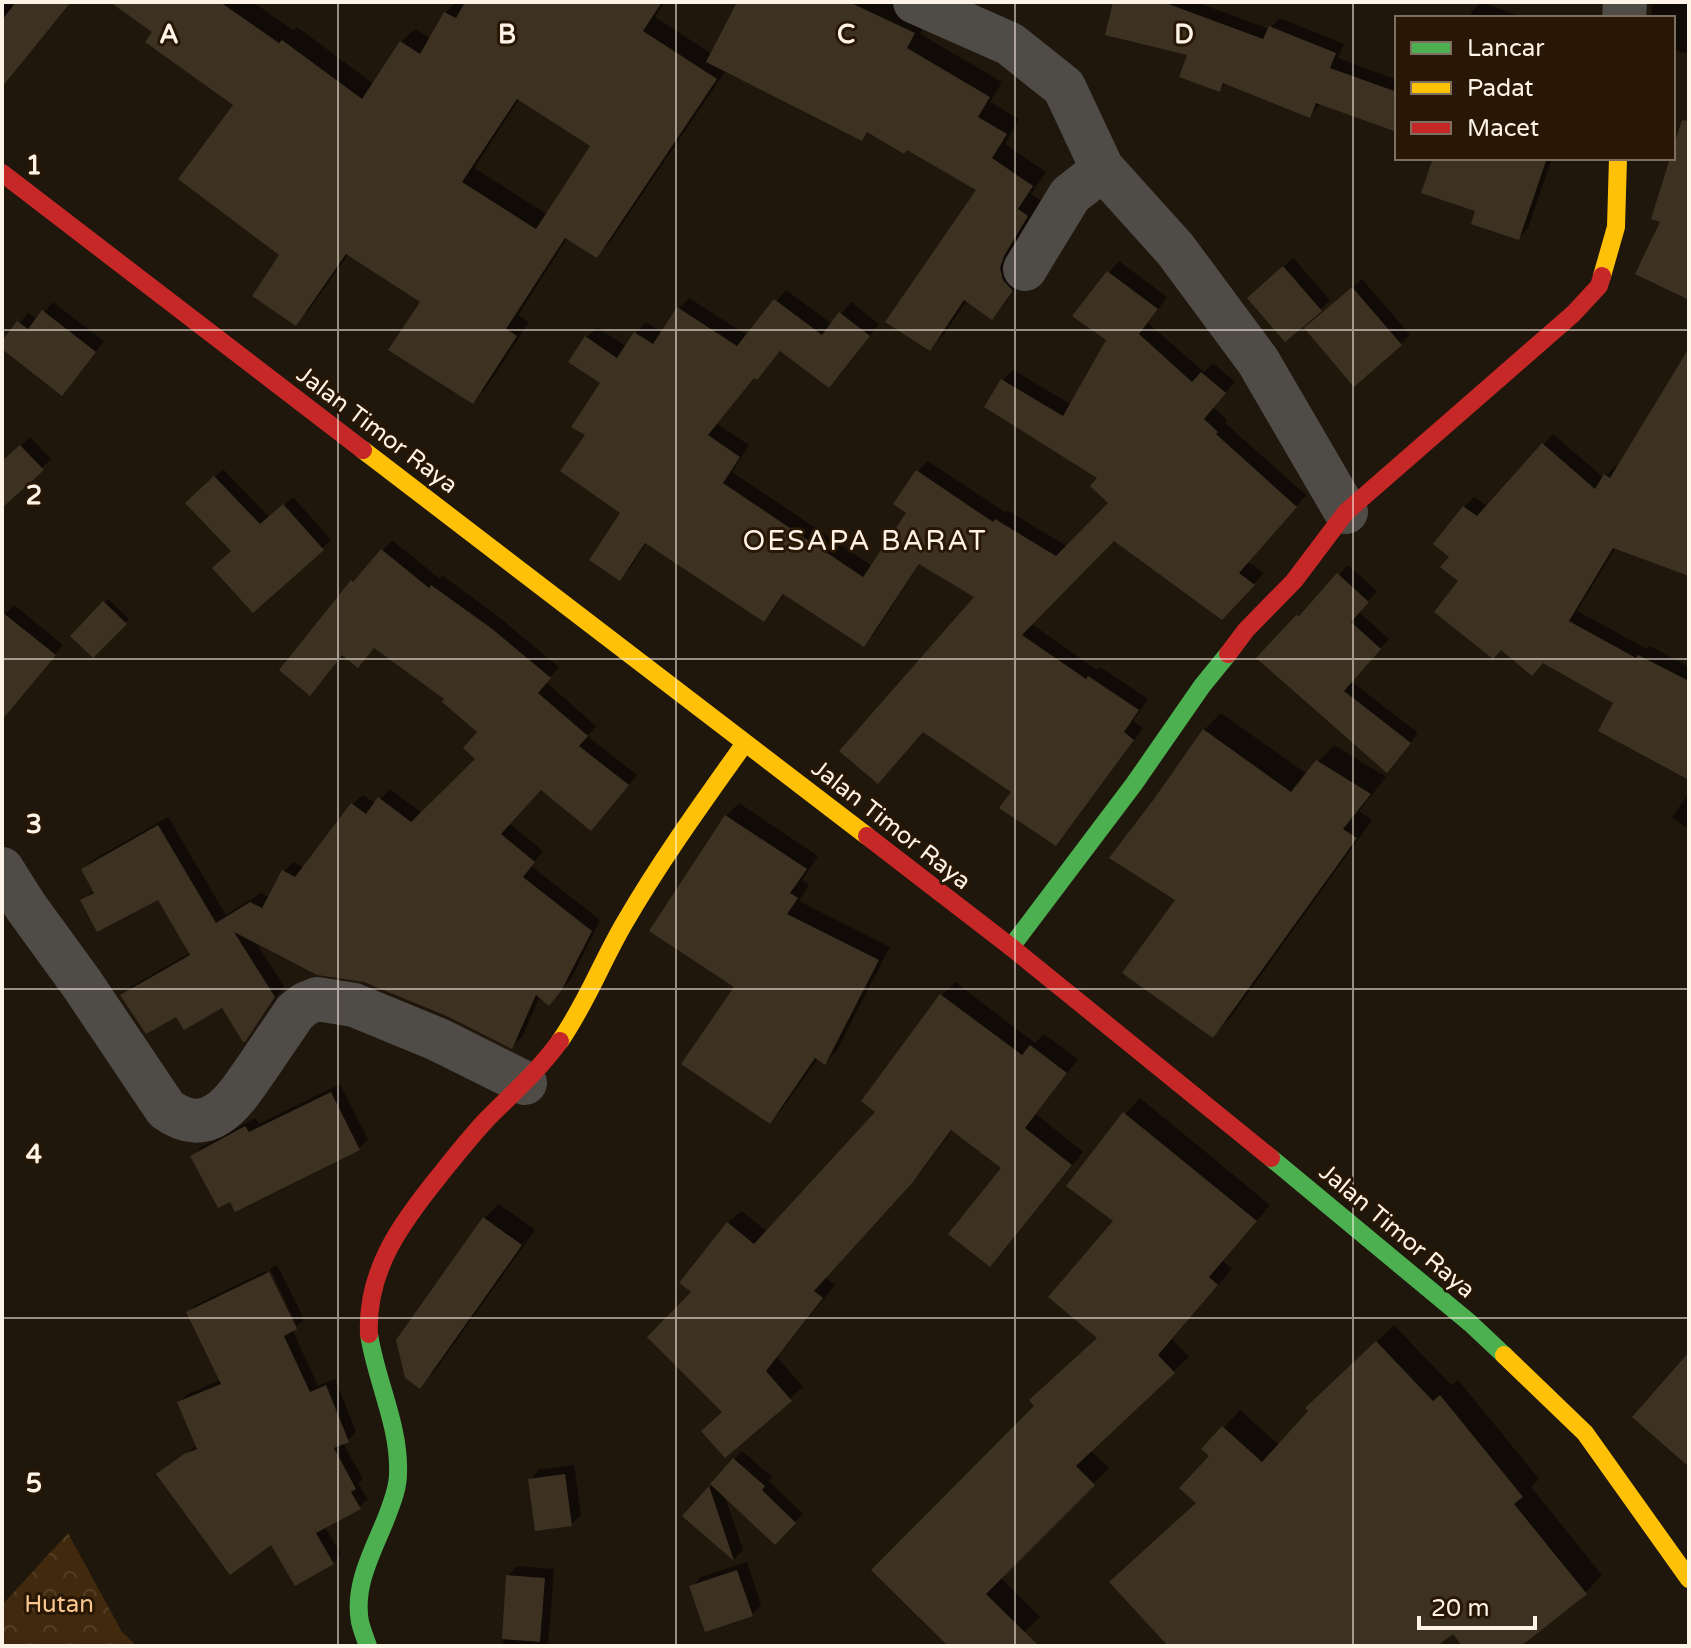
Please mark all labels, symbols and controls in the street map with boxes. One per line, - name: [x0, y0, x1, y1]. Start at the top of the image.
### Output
- legend: [1395, 16, 1675, 160]
- text: A: [159, 19, 179, 50]
- text: B: [498, 19, 516, 50]
- text: C: [837, 19, 855, 50]
- text: D: [1174, 19, 1194, 50]
- text: Lancar: [1467, 34, 1545, 63]
- text: Padat: [1467, 74, 1534, 103]
- text: Macet: [1467, 114, 1539, 143]
- text: 1: [26, 150, 42, 181]
- street label: Jalan Timor Raya: [291, 360, 463, 500]
- text: 2: [26, 480, 42, 511]
- district label: OESAPA BARAT: [743, 524, 987, 558]
- street label: Jalan Timor Raya: [806, 754, 976, 896]
- text: 3: [26, 809, 42, 840]
- text: 4: [26, 1139, 42, 1170]
- street label: Jalan Timor Raya: [1313, 1158, 1481, 1304]
- text: 5: [26, 1468, 42, 1499]
- scale bar: [1419, 1580, 1535, 1630]
- park label: Hutan: [24, 1590, 94, 1619]
- text: 20 m: [1431, 1594, 1489, 1623]

